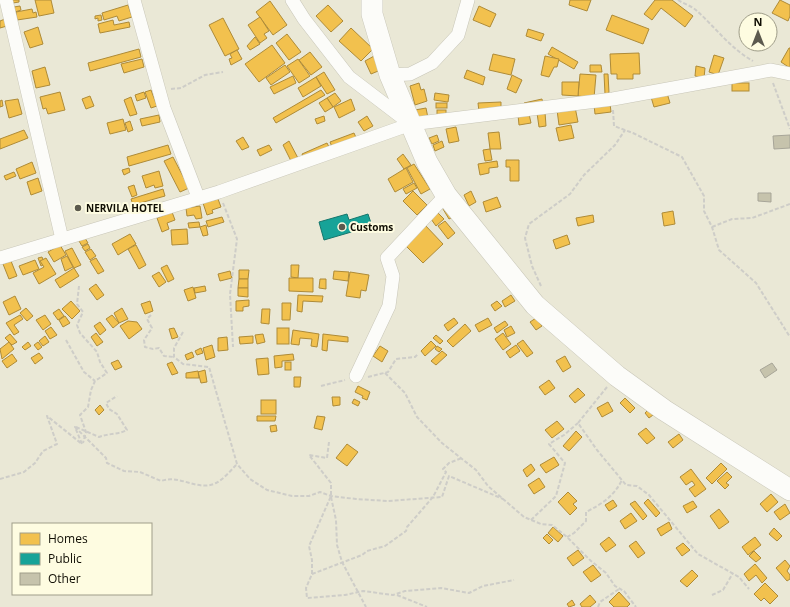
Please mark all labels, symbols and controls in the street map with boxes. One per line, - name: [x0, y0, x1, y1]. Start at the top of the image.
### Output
- north arrow: [738, 12, 778, 52]
- text: N: [754, 14, 762, 29]
- place label: NERVILA HOTEL: [86, 201, 164, 215]
- marker: NERVILA HOTEL: [73, 203, 83, 213]
- place label: Customs: [350, 220, 393, 234]
- marker: Customs: [337, 222, 347, 232]
- legend: [12, 523, 152, 595]
- text: Homes: [48, 530, 88, 547]
- text: Public: [48, 550, 82, 567]
- text: Other: [48, 570, 81, 587]

